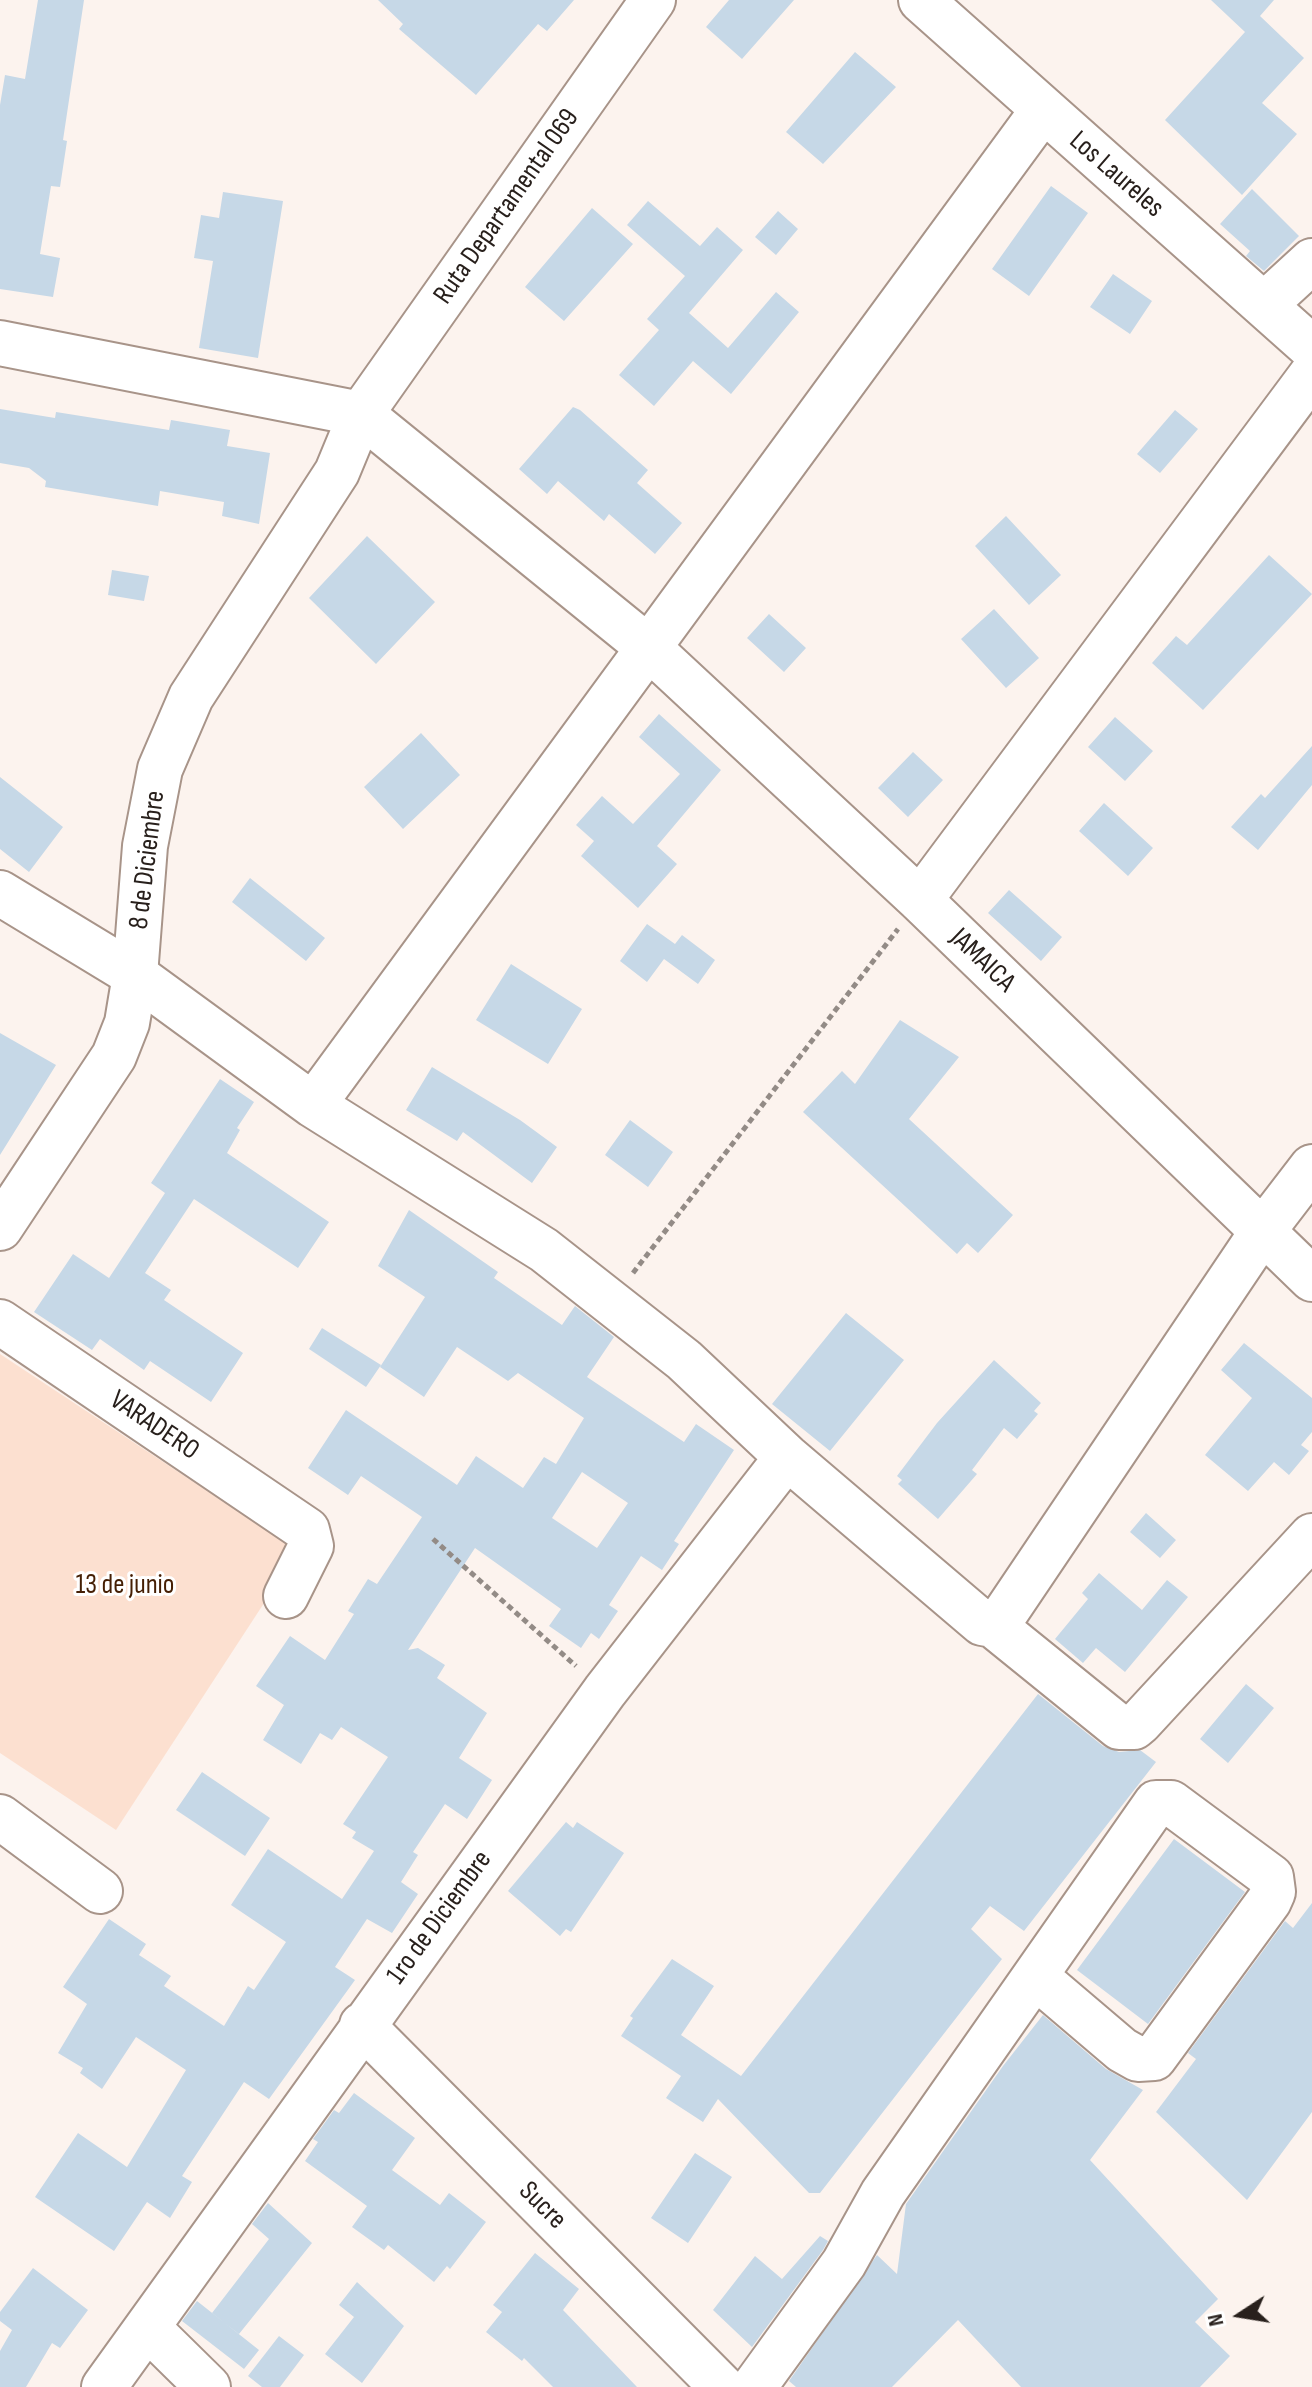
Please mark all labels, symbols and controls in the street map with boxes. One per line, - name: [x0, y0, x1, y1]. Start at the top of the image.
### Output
- street label: Ruta Departamental 069: [427, 103, 587, 311]
- street label: Los Laureles: [1062, 125, 1170, 225]
- street label: 8 de Diciembre: [123, 789, 173, 931]
- street label: JAMAICA: [942, 922, 1022, 1000]
- street label: VARADERO: [103, 1384, 205, 1468]
- park label: 13 de junio: [76, 1569, 174, 1603]
- street label: 1ro de Diciembre: [380, 1845, 500, 1991]
- street label: Sucre: [511, 2175, 573, 2237]
- north arrow: [1200, 2275, 1280, 2355]
- text: N: [1202, 2312, 1230, 2329]

